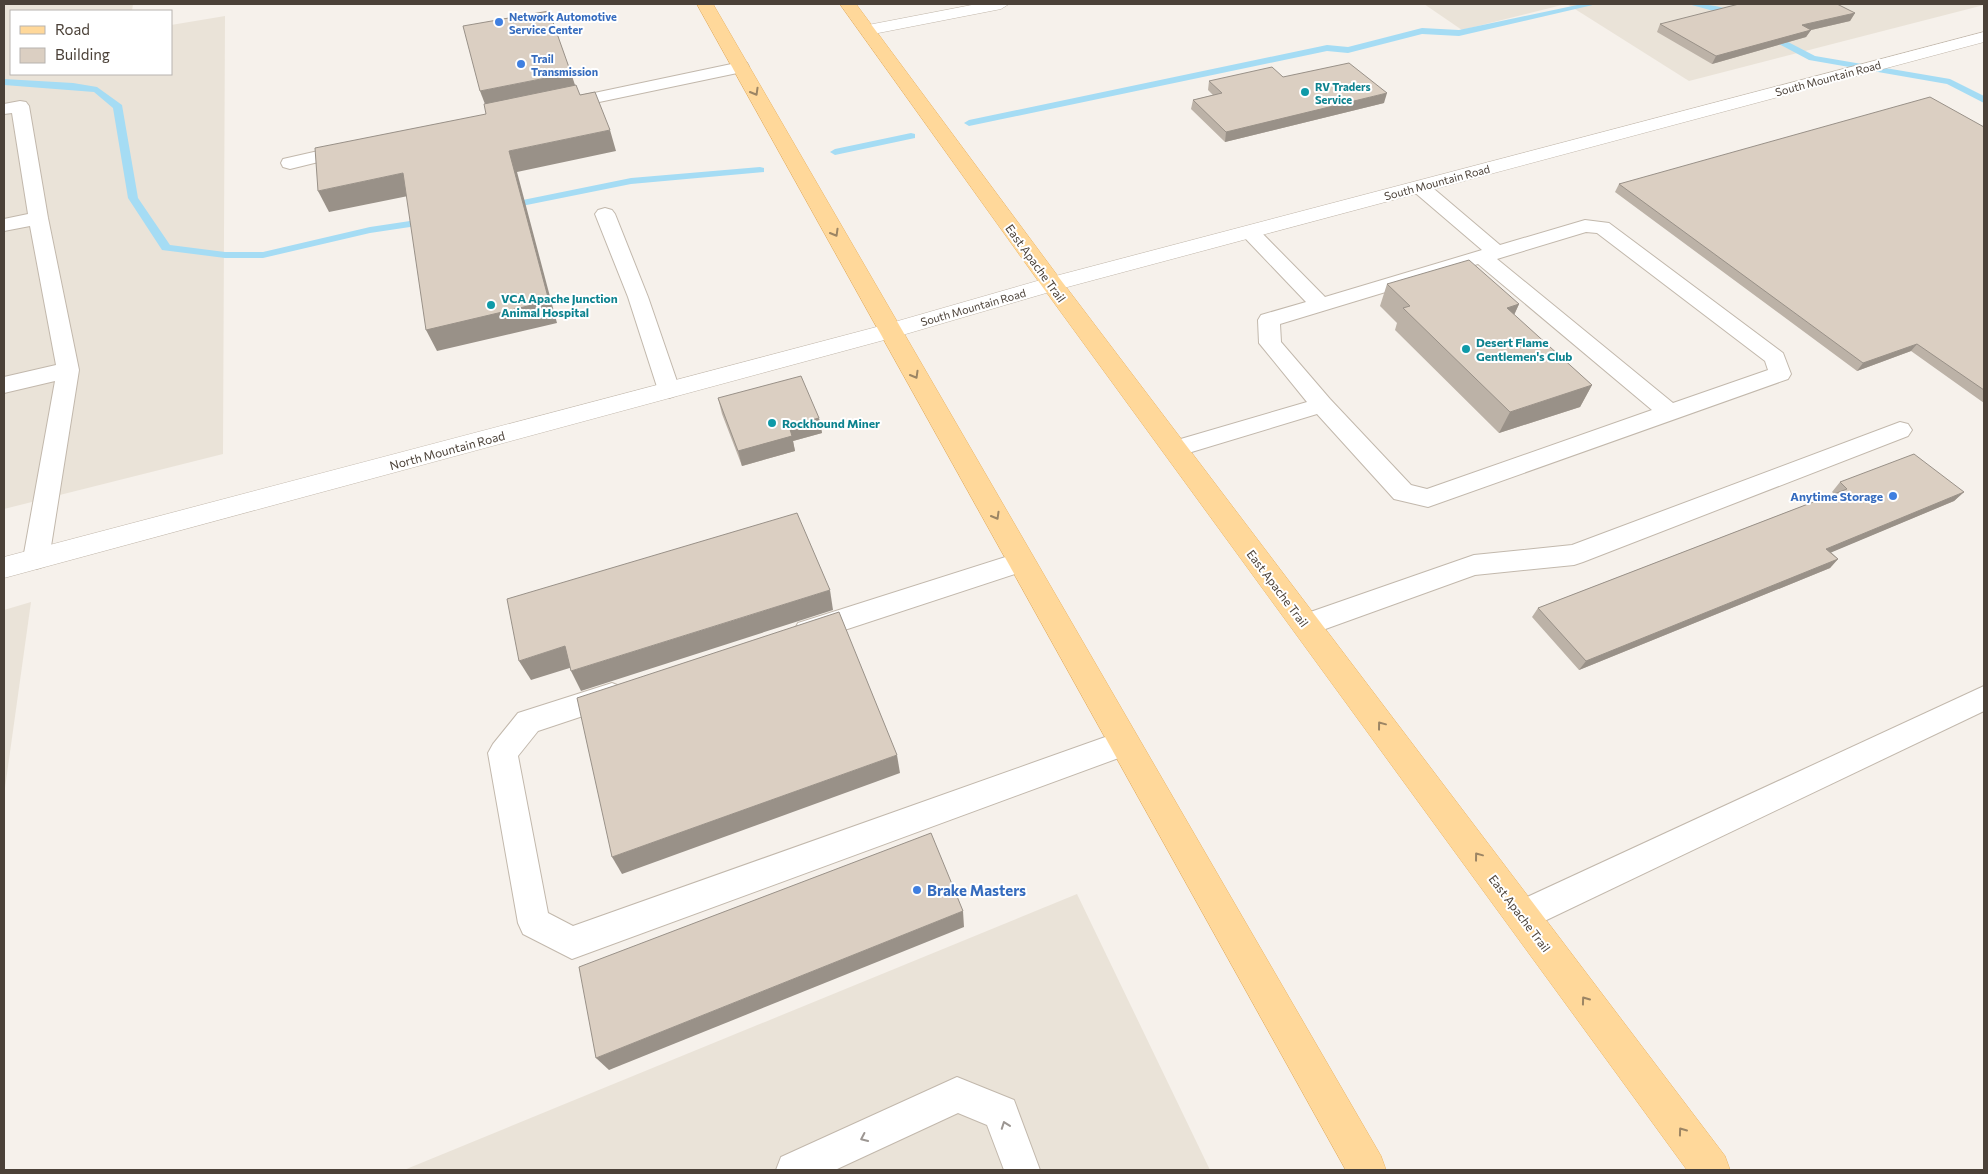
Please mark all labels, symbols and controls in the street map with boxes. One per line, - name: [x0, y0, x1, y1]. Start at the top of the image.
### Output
- legend: [10, 10, 172, 75]
- place label: Network Automotive Service Center: [509, 10, 617, 36]
- marker: Network Automotive Service Center: [493, 16, 505, 28]
- text: Road: [55, 20, 90, 38]
- text: Building: [55, 45, 110, 63]
- place label: Trail Transmission: [531, 52, 598, 78]
- marker: Trail Transmission: [515, 58, 527, 70]
- street label: South Mountain Road: [1774, 58, 1882, 98]
- place label: RV Traders Service: [1315, 80, 1371, 106]
- one-way arrow: [749, 86, 759, 95]
- marker: RV Traders Service: [1299, 86, 1311, 98]
- street label: South Mountain Road: [1383, 162, 1491, 202]
- street label: East Apache Trail: [1003, 221, 1069, 305]
- one-way arrow: [829, 228, 839, 237]
- street label: South Mountain Road: [919, 286, 1027, 328]
- place label: VCA Apache Junction Animal Hospital: [501, 291, 618, 319]
- marker: VCA Apache Junction Animal Hospital: [485, 299, 497, 311]
- place label: Desert Flame Gentlemen's Club: [1476, 335, 1572, 363]
- marker: Desert Flame Gentlemen's Club: [1460, 343, 1472, 355]
- one-way arrow: [909, 369, 919, 378]
- place label: Rockhound Miner: [782, 416, 880, 430]
- marker: Rockhound Miner: [766, 417, 778, 429]
- street label: North Mountain Road: [388, 428, 506, 472]
- place label: Anytime Storage: [1790, 489, 1883, 503]
- marker: Anytime Storage: [1887, 490, 1899, 502]
- one-way arrow: [989, 510, 999, 519]
- street label: East Apache Trail: [1244, 547, 1312, 629]
- one-way arrow: [1378, 721, 1387, 731]
- one-way arrow: [1475, 852, 1484, 862]
- street label: East Apache Trail: [1486, 872, 1554, 954]
- place label: Brake Masters: [927, 881, 1026, 899]
- marker: Brake Masters: [911, 884, 923, 896]
- one-way arrow: [1582, 996, 1591, 1006]
- one-way arrow: [1001, 1121, 1011, 1129]
- one-way arrow: [1679, 1128, 1687, 1137]
- one-way arrow: [860, 1132, 869, 1142]

